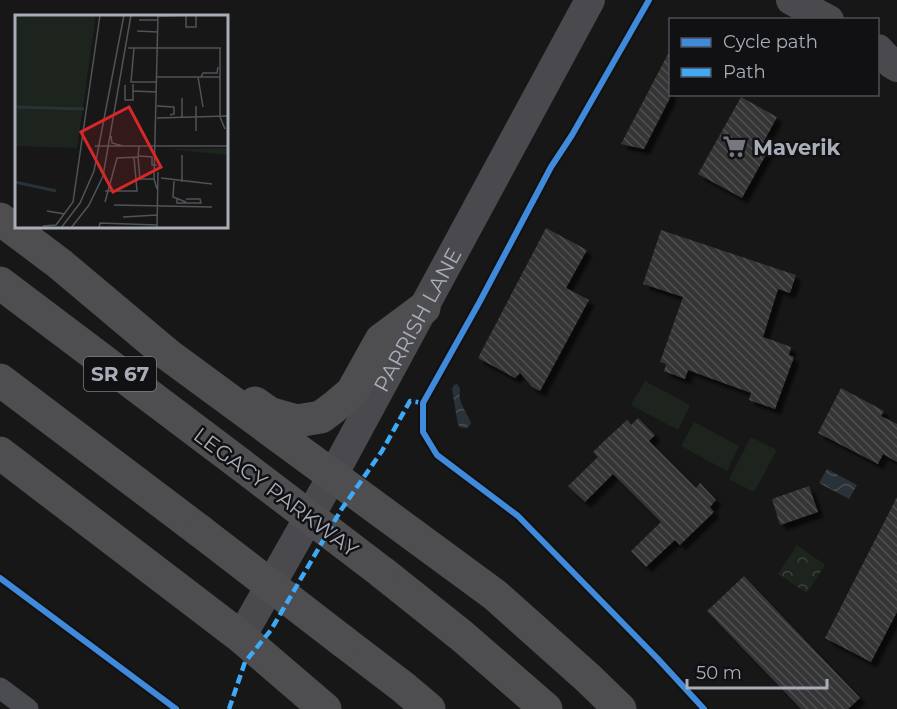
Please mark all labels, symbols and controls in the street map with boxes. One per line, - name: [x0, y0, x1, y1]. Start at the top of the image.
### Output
- inset map: [15, 15, 228, 228]
- legend: [669, 18, 879, 96]
- text: Cycle path: [723, 31, 818, 53]
- text: Path: [723, 61, 766, 83]
- supermarket icon: Maverik: [722, 134, 748, 160]
- place label: Maverik: [753, 135, 841, 160]
- street label: PARRISH LANE: [368, 243, 466, 396]
- road number: SR 67: [84, 357, 156, 391]
- street label: LEGACY PARKWAY: [189, 422, 364, 562]
- scale bar: [687, 652, 826, 690]
- text: 50 m: [696, 662, 742, 684]

